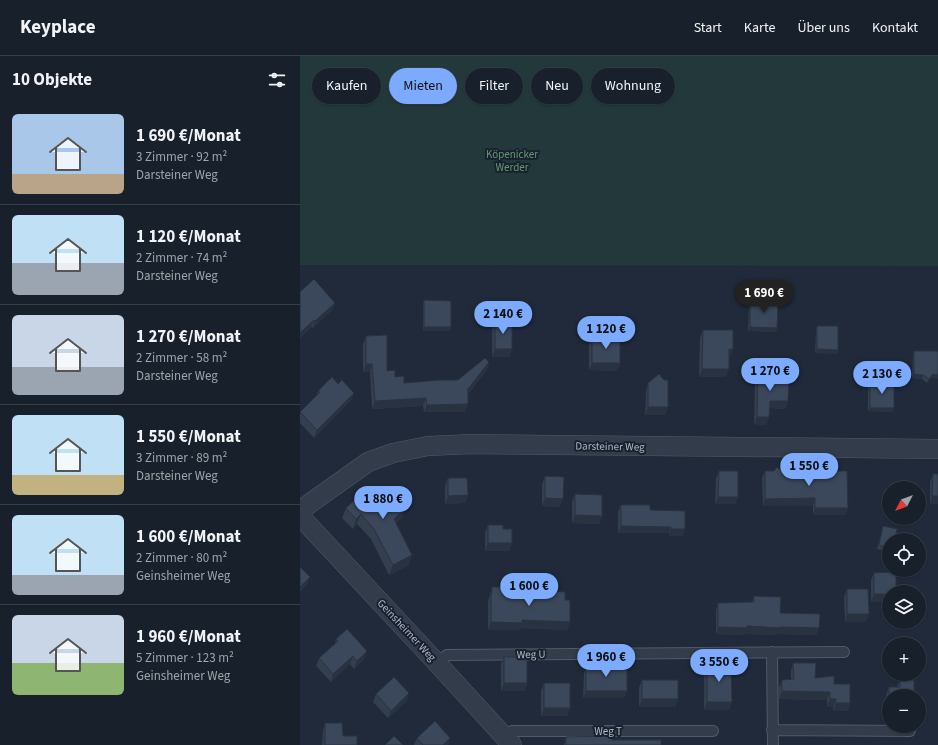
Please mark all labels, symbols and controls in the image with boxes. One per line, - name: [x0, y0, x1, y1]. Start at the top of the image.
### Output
- text: Keyplace: [20, 14, 96, 41]
- text: Start: [694, 18, 722, 38]
- text: Karte: [744, 18, 775, 38]
- text: Über uns: [797, 18, 850, 38]
- text: Kontakt: [872, 18, 918, 38]
- text: 10 Objekte: [12, 68, 92, 92]
- chip: Kaufen: [312, 68, 381, 104]
- chip: Mieten: [389, 68, 457, 104]
- chip: Filter: [465, 68, 523, 104]
- chip: Neu: [531, 68, 583, 104]
- chip: Wohnung: [591, 68, 675, 104]
- icon: filters: [266, 69, 288, 91]
- text: 1 690 €/Monat: [136, 124, 241, 148]
- icon: home: [44, 130, 92, 178]
- park label: Köpenicker Werder: [486, 147, 538, 175]
- text: 3 Zimmer · 92 m²: [136, 148, 227, 166]
- text: Darsteiner Weg: [136, 166, 218, 184]
- text: 1 120 €/Monat: [136, 225, 241, 249]
- icon: home: [44, 231, 92, 279]
- text: 2 Zimmer · 74 m²: [136, 249, 227, 267]
- text: Darsteiner Weg: [136, 267, 218, 285]
- pin: 1 690 €: [727, 280, 801, 314]
- text: 1 690 €: [744, 284, 784, 302]
- pin: 2 140 €: [466, 301, 540, 335]
- text: 2 140 €: [483, 305, 523, 323]
- pin: 1 120 €: [569, 316, 643, 350]
- text: 1 120 €: [586, 320, 626, 338]
- text: 1 270 €/Monat: [136, 325, 241, 349]
- icon: home: [44, 331, 92, 379]
- text: 2 Zimmer · 58 m²: [136, 349, 227, 367]
- pin: 1 270 €: [733, 358, 807, 392]
- pin: 2 130 €: [845, 361, 919, 395]
- text: 1 270 €: [750, 362, 790, 380]
- text: 2 130 €: [862, 365, 902, 383]
- text: Darsteiner Weg: [136, 367, 218, 385]
- text: 1 550 €/Monat: [136, 425, 241, 449]
- icon: home: [44, 431, 92, 479]
- street label: Darsteiner Weg: [575, 438, 645, 455]
- text: 3 Zimmer · 89 m²: [136, 449, 227, 467]
- pin: 1 550 €: [772, 453, 846, 487]
- text: 1 550 €: [789, 457, 829, 475]
- text: Darsteiner Weg: [136, 467, 218, 485]
- north arrow: [882, 481, 926, 525]
- map controls: [882, 481, 926, 733]
- pin: 1 880 €: [346, 486, 420, 520]
- text: 1 880 €: [363, 490, 403, 508]
- text: 1 600 €/Monat: [136, 525, 241, 549]
- icon: home: [44, 531, 92, 579]
- button: locate: [882, 533, 926, 577]
- text: 2 Zimmer · 80 m²: [136, 549, 227, 567]
- text: Geinsheimer Weg: [136, 567, 230, 585]
- pin: 1 600 €: [492, 573, 566, 607]
- text: 1 600 €: [509, 577, 549, 595]
- button: layers: [882, 585, 926, 629]
- street label: Geinsheimer Weg: [374, 596, 440, 665]
- text: 1 960 €/Monat: [136, 625, 241, 649]
- icon: home: [44, 631, 92, 679]
- button: +: [882, 637, 926, 681]
- pin: 1 960 €: [569, 644, 643, 678]
- street label: Weg U: [516, 647, 546, 662]
- text: 1 960 €: [586, 648, 626, 666]
- text: 5 Zimmer · 123 m²: [136, 649, 234, 667]
- pin: 3 550 €: [682, 649, 756, 683]
- text: 3 550 €: [699, 653, 739, 671]
- text: Geinsheimer Weg: [136, 667, 230, 685]
- button: −: [882, 689, 926, 733]
- street label: Weg T: [594, 724, 622, 739]

